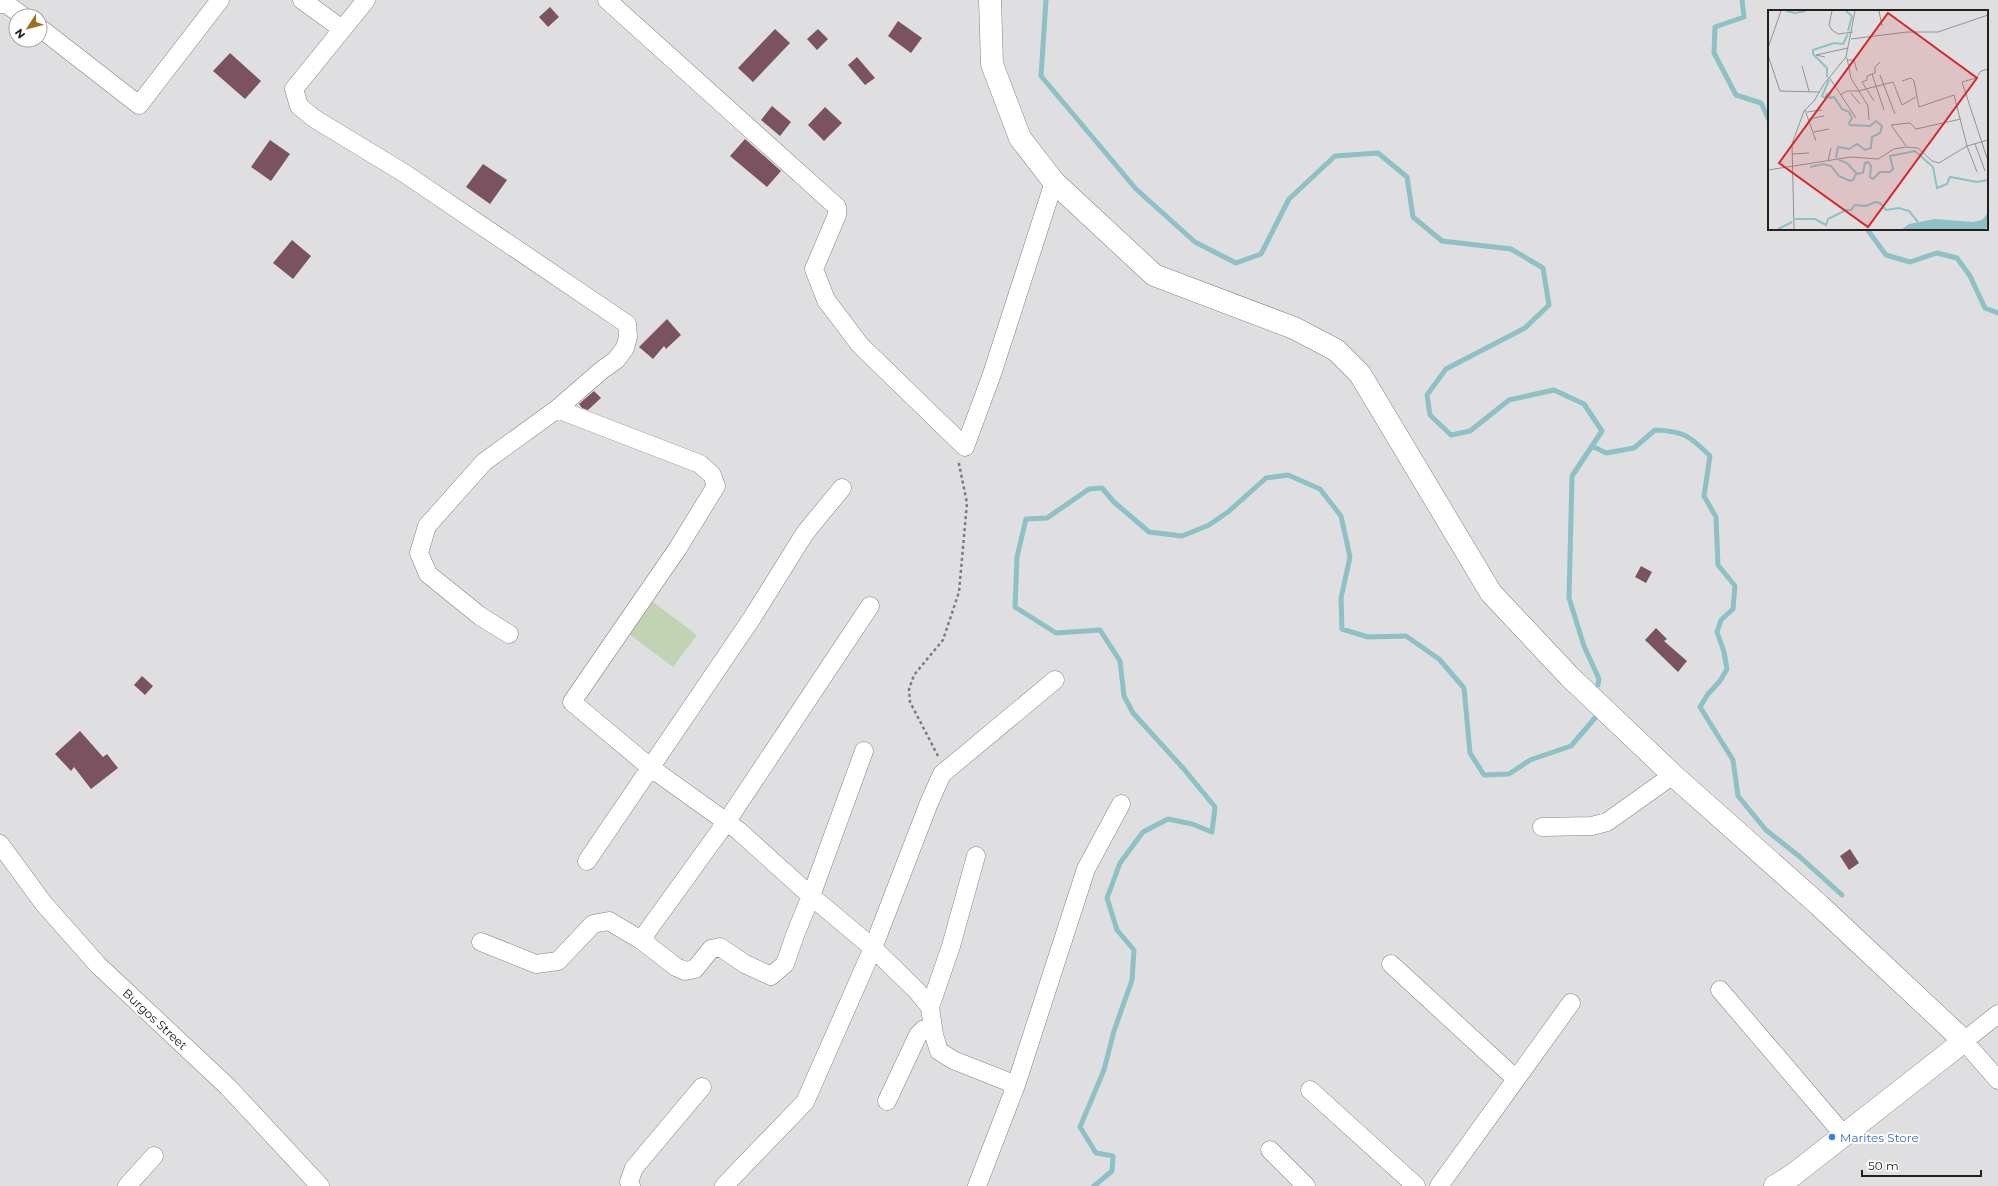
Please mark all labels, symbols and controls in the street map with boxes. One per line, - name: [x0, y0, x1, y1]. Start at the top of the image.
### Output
- north arrow: [8, 8, 48, 48]
- inset map: [1768, 10, 1988, 230]
- text: N: [12, 26, 28, 42]
- street label: Burgos Street: [120, 985, 190, 1053]
- place label: Marites Store: [1840, 1130, 1919, 1145]
- marker: Marites Store: [1827, 1132, 1837, 1142]
- scale bar: [1862, 1152, 1981, 1178]
- text: 50 m: [1868, 1158, 1899, 1173]

